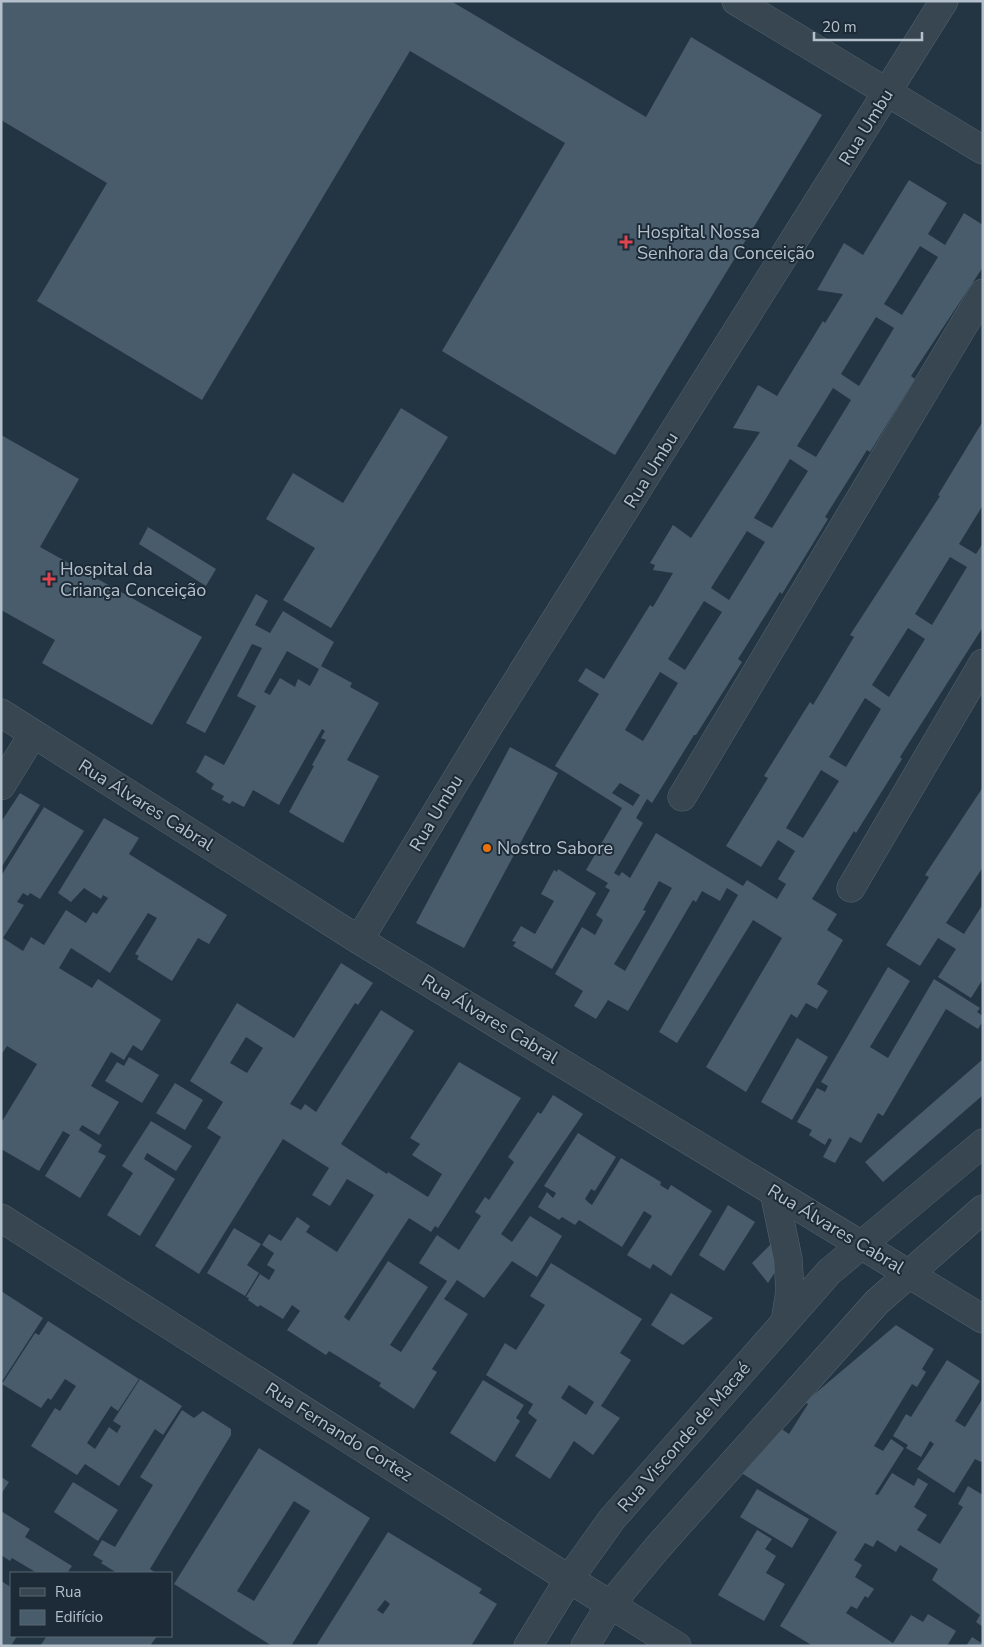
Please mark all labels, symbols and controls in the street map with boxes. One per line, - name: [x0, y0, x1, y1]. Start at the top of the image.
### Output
- scale bar: [814, 10, 922, 42]
- text: 20 m: [822, 17, 857, 37]
- street label: Rua Umbu: [833, 84, 899, 170]
- place label: Hospital Nossa Senhora da Conceição: [637, 220, 815, 265]
- marker: Hospital Nossa Senhora da Conceição: [619, 235, 633, 249]
- street label: Rua Umbu: [618, 427, 684, 513]
- place label: Hospital da Criança Conceição: [60, 557, 206, 602]
- marker: Hospital da Criança Conceição: [42, 572, 56, 586]
- street label: Rua Álvares Cabral: [74, 754, 219, 857]
- street label: Rua Umbu: [404, 770, 468, 856]
- place label: Nostro Sabore: [497, 836, 613, 860]
- marker: Nostro Sabore: [481, 842, 493, 854]
- street label: Rua Álvares Cabral: [417, 969, 563, 1070]
- street label: Rua Álvares Cabral: [763, 1179, 909, 1280]
- street label: Rua Visconde de Macaé: [612, 1357, 756, 1517]
- street label: Rua Fernando Cortez: [261, 1377, 417, 1487]
- legend: [10, 1572, 172, 1637]
- text: Rua: [55, 1582, 81, 1602]
- text: Edifício: [55, 1607, 103, 1627]

